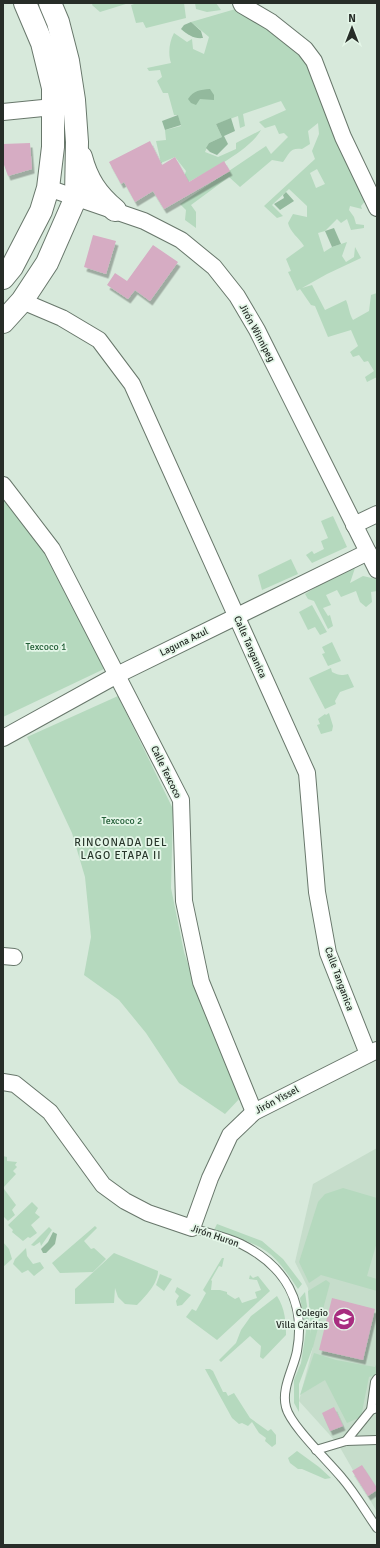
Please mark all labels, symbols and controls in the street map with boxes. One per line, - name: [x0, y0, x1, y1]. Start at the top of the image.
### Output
- north arrow: [332, 8, 372, 48]
- text: N: [348, 12, 356, 25]
- street label: Jirón Winnipeg: [237, 302, 277, 364]
- street label: Calle Tanganica: [231, 614, 269, 680]
- street label: Laguna Azul: [158, 625, 210, 659]
- park label: Texcoco 1: [26, 641, 66, 653]
- street label: Calle Texcoco: [148, 744, 184, 800]
- park label: Texcoco 2: [102, 815, 142, 827]
- district label: RINCONADA DEL LAGO ETAPA II: [74, 836, 168, 862]
- street label: Calle Tanganica: [322, 946, 356, 1012]
- street label: Jirón Yissel: [253, 1083, 301, 1117]
- street label: Jirón Huron: [189, 1222, 241, 1250]
- school or university icon: Colegio Villa Cáritas: [331, 1306, 357, 1332]
- place label: Colegio Villa Cáritas: [276, 1307, 329, 1331]

